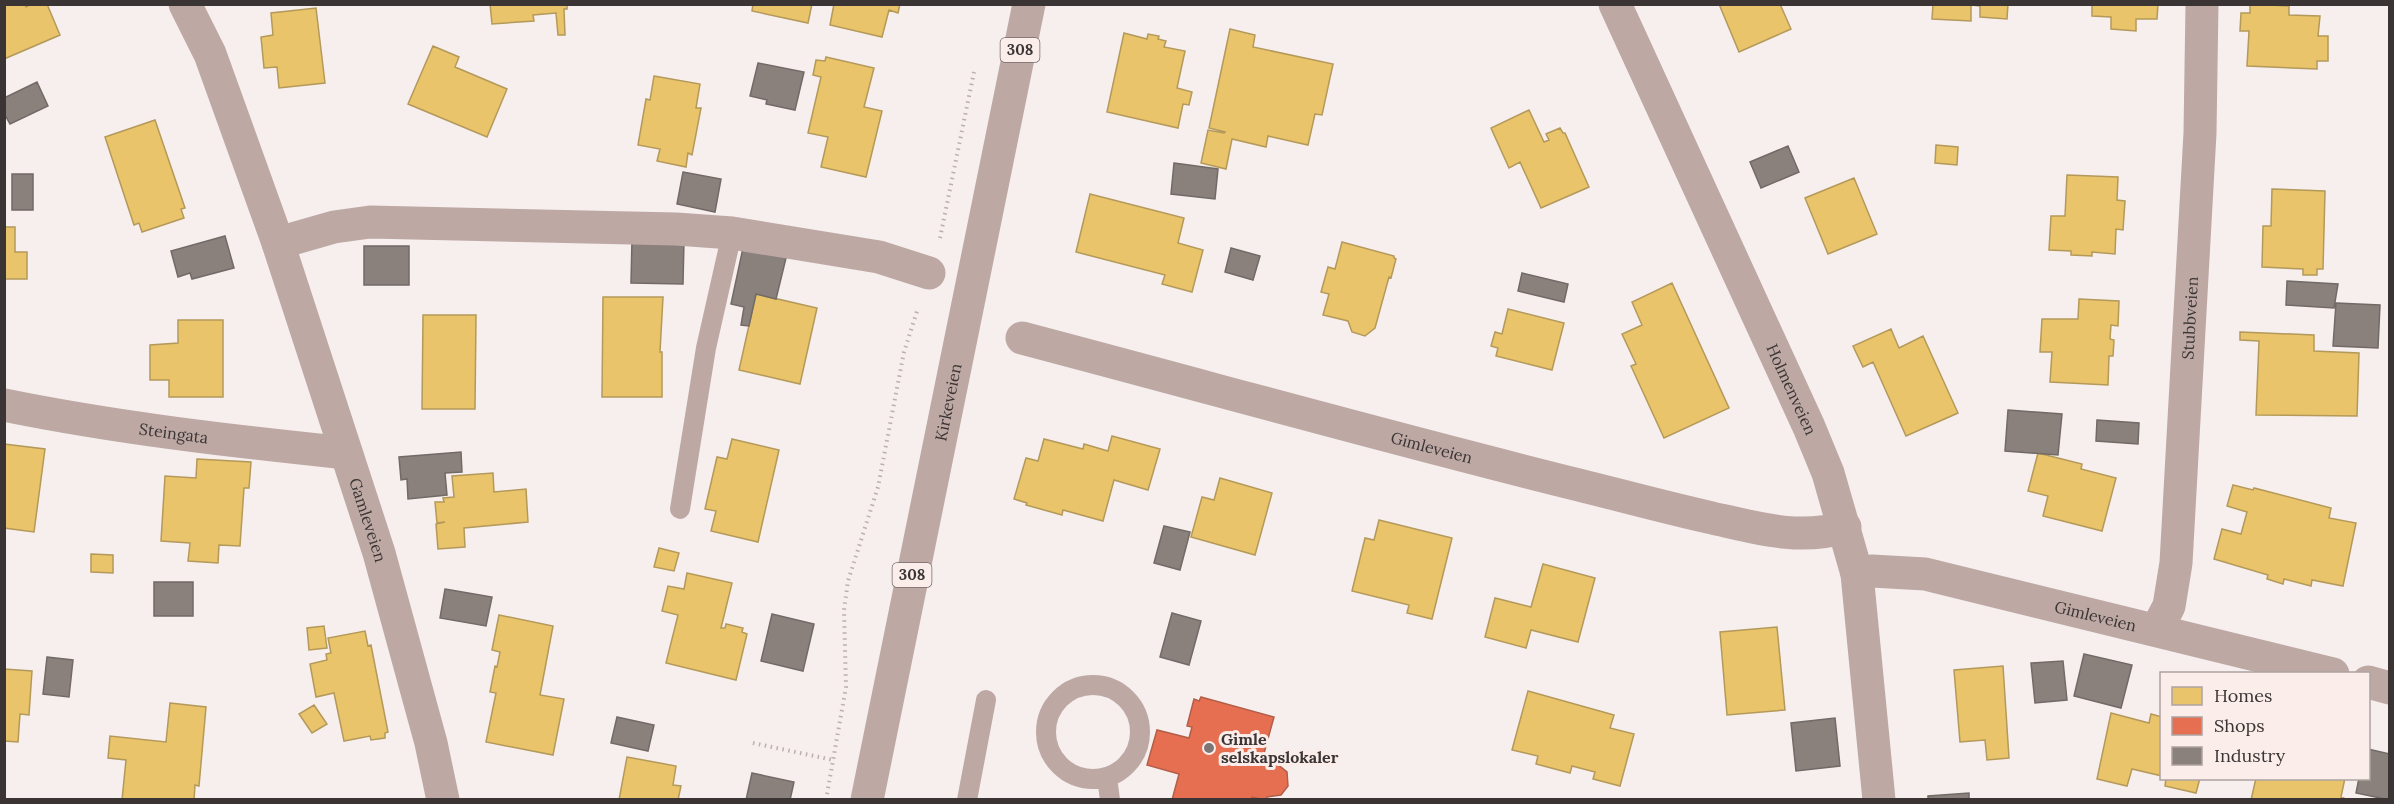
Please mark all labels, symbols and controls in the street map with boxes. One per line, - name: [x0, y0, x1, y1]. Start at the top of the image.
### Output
- road number: 308: [1000, 38, 1040, 62]
- street label: Stubbveien: [2177, 276, 2202, 360]
- street label: Holmenveien: [1762, 341, 1821, 438]
- street label: Kirkeveien: [930, 361, 966, 443]
- street label: Steingata: [138, 418, 209, 447]
- street label: Gimleveien: [1389, 427, 1475, 468]
- street label: Gamleveien: [345, 475, 391, 564]
- road number: 308: [892, 563, 932, 587]
- street label: Gimleveien: [2053, 596, 2139, 636]
- legend: [2160, 672, 2370, 780]
- text: Homes: [2214, 684, 2272, 707]
- text: Shops: [2214, 714, 2265, 737]
- place label: Gimle selskapslokaler: [1221, 729, 1339, 767]
- marker: Gimle selskapslokaler: [1202, 741, 1216, 755]
- text: Industry: [2214, 744, 2286, 767]

